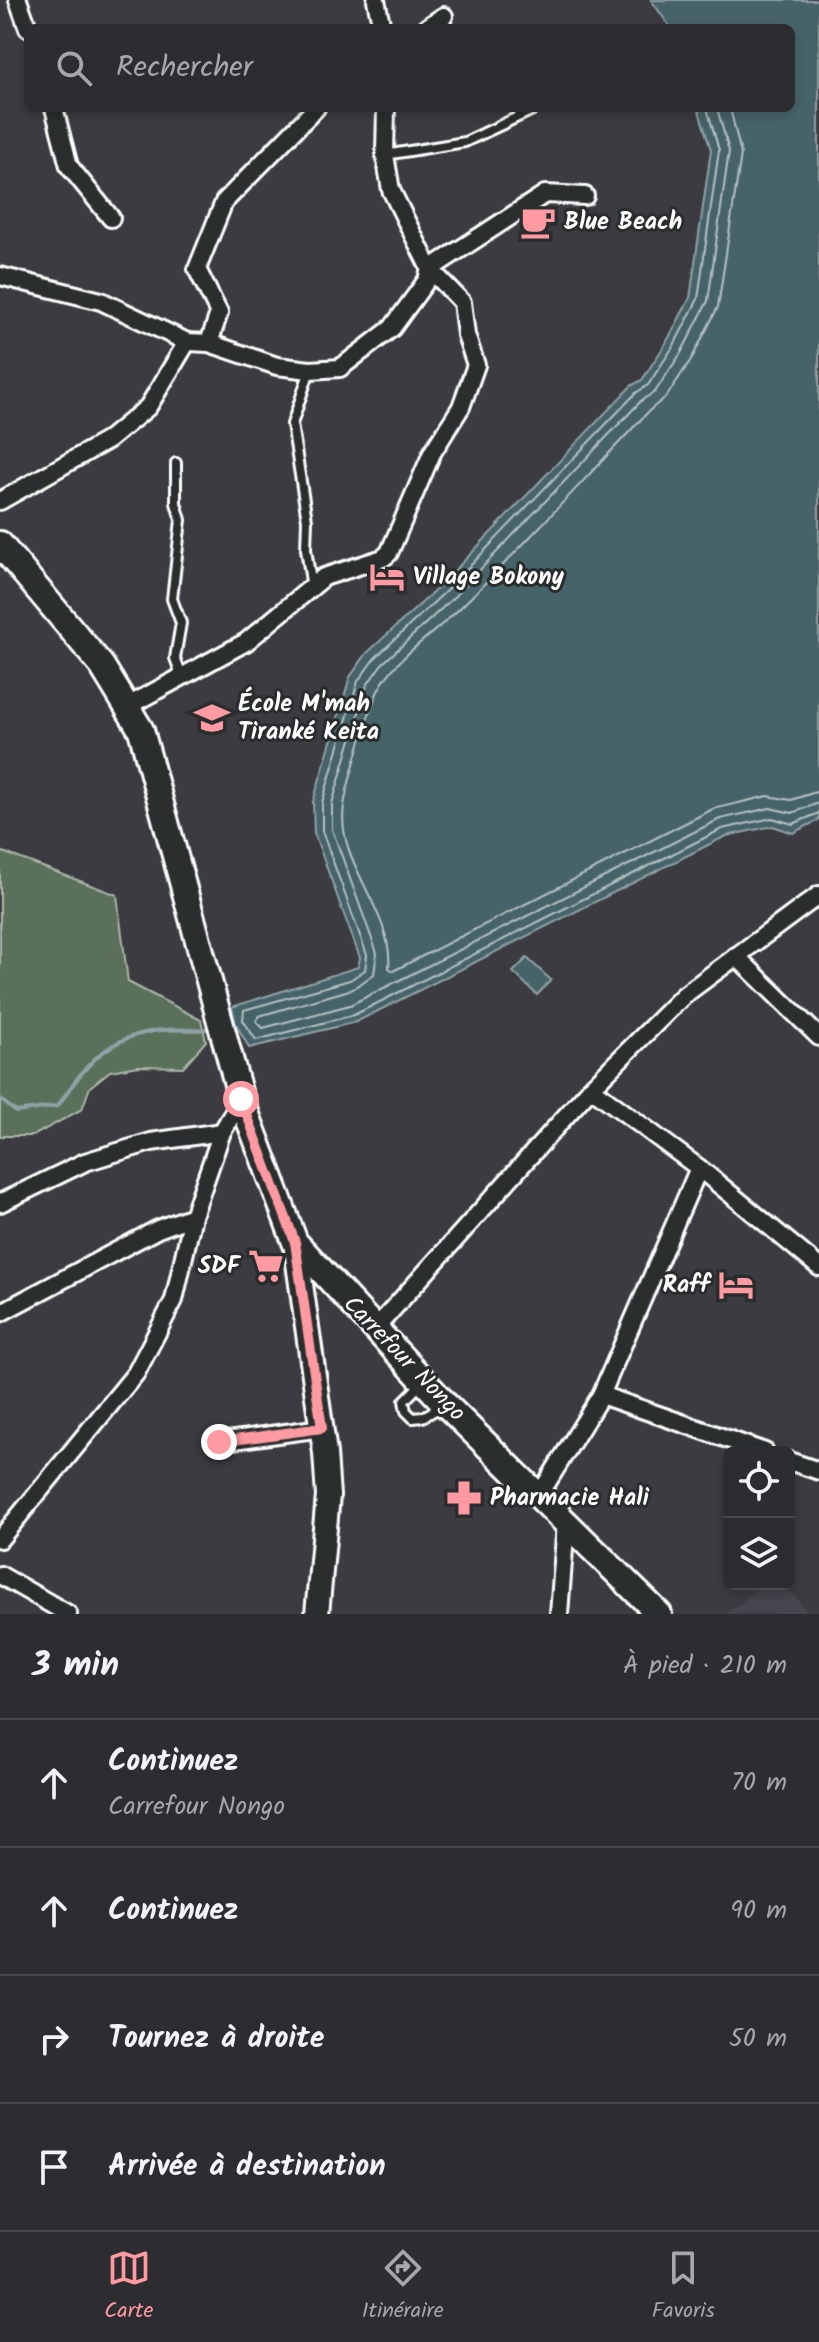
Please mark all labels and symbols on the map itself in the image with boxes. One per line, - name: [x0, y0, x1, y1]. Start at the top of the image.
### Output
- cafe icon: Blue Beach: [519, 203, 557, 241]
- place label: Blue Beach: [564, 203, 682, 242]
- hotel icon: Village Bokony: [368, 558, 406, 596]
- place label: Village Bokony: [413, 558, 565, 597]
- place label: École M'mah Tiranké Keita: [238, 685, 379, 752]
- school or university icon: École M'mah Tiranké Keita: [193, 699, 231, 737]
- route start: [223, 1081, 259, 1117]
- place label: SDF: [198, 1247, 242, 1286]
- supermarket icon: SDF: [247, 1247, 285, 1285]
- place label: Raff: [662, 1266, 713, 1305]
- hotel icon: Raff: [717, 1266, 755, 1304]
- street label: Carrefour Nongo: [333, 1287, 475, 1431]
- route end: [201, 1424, 237, 1460]
- pharmacy icon: Pharmacie Hali: [445, 1479, 483, 1517]
- place label: Pharmacie Hali: [490, 1479, 650, 1518]

